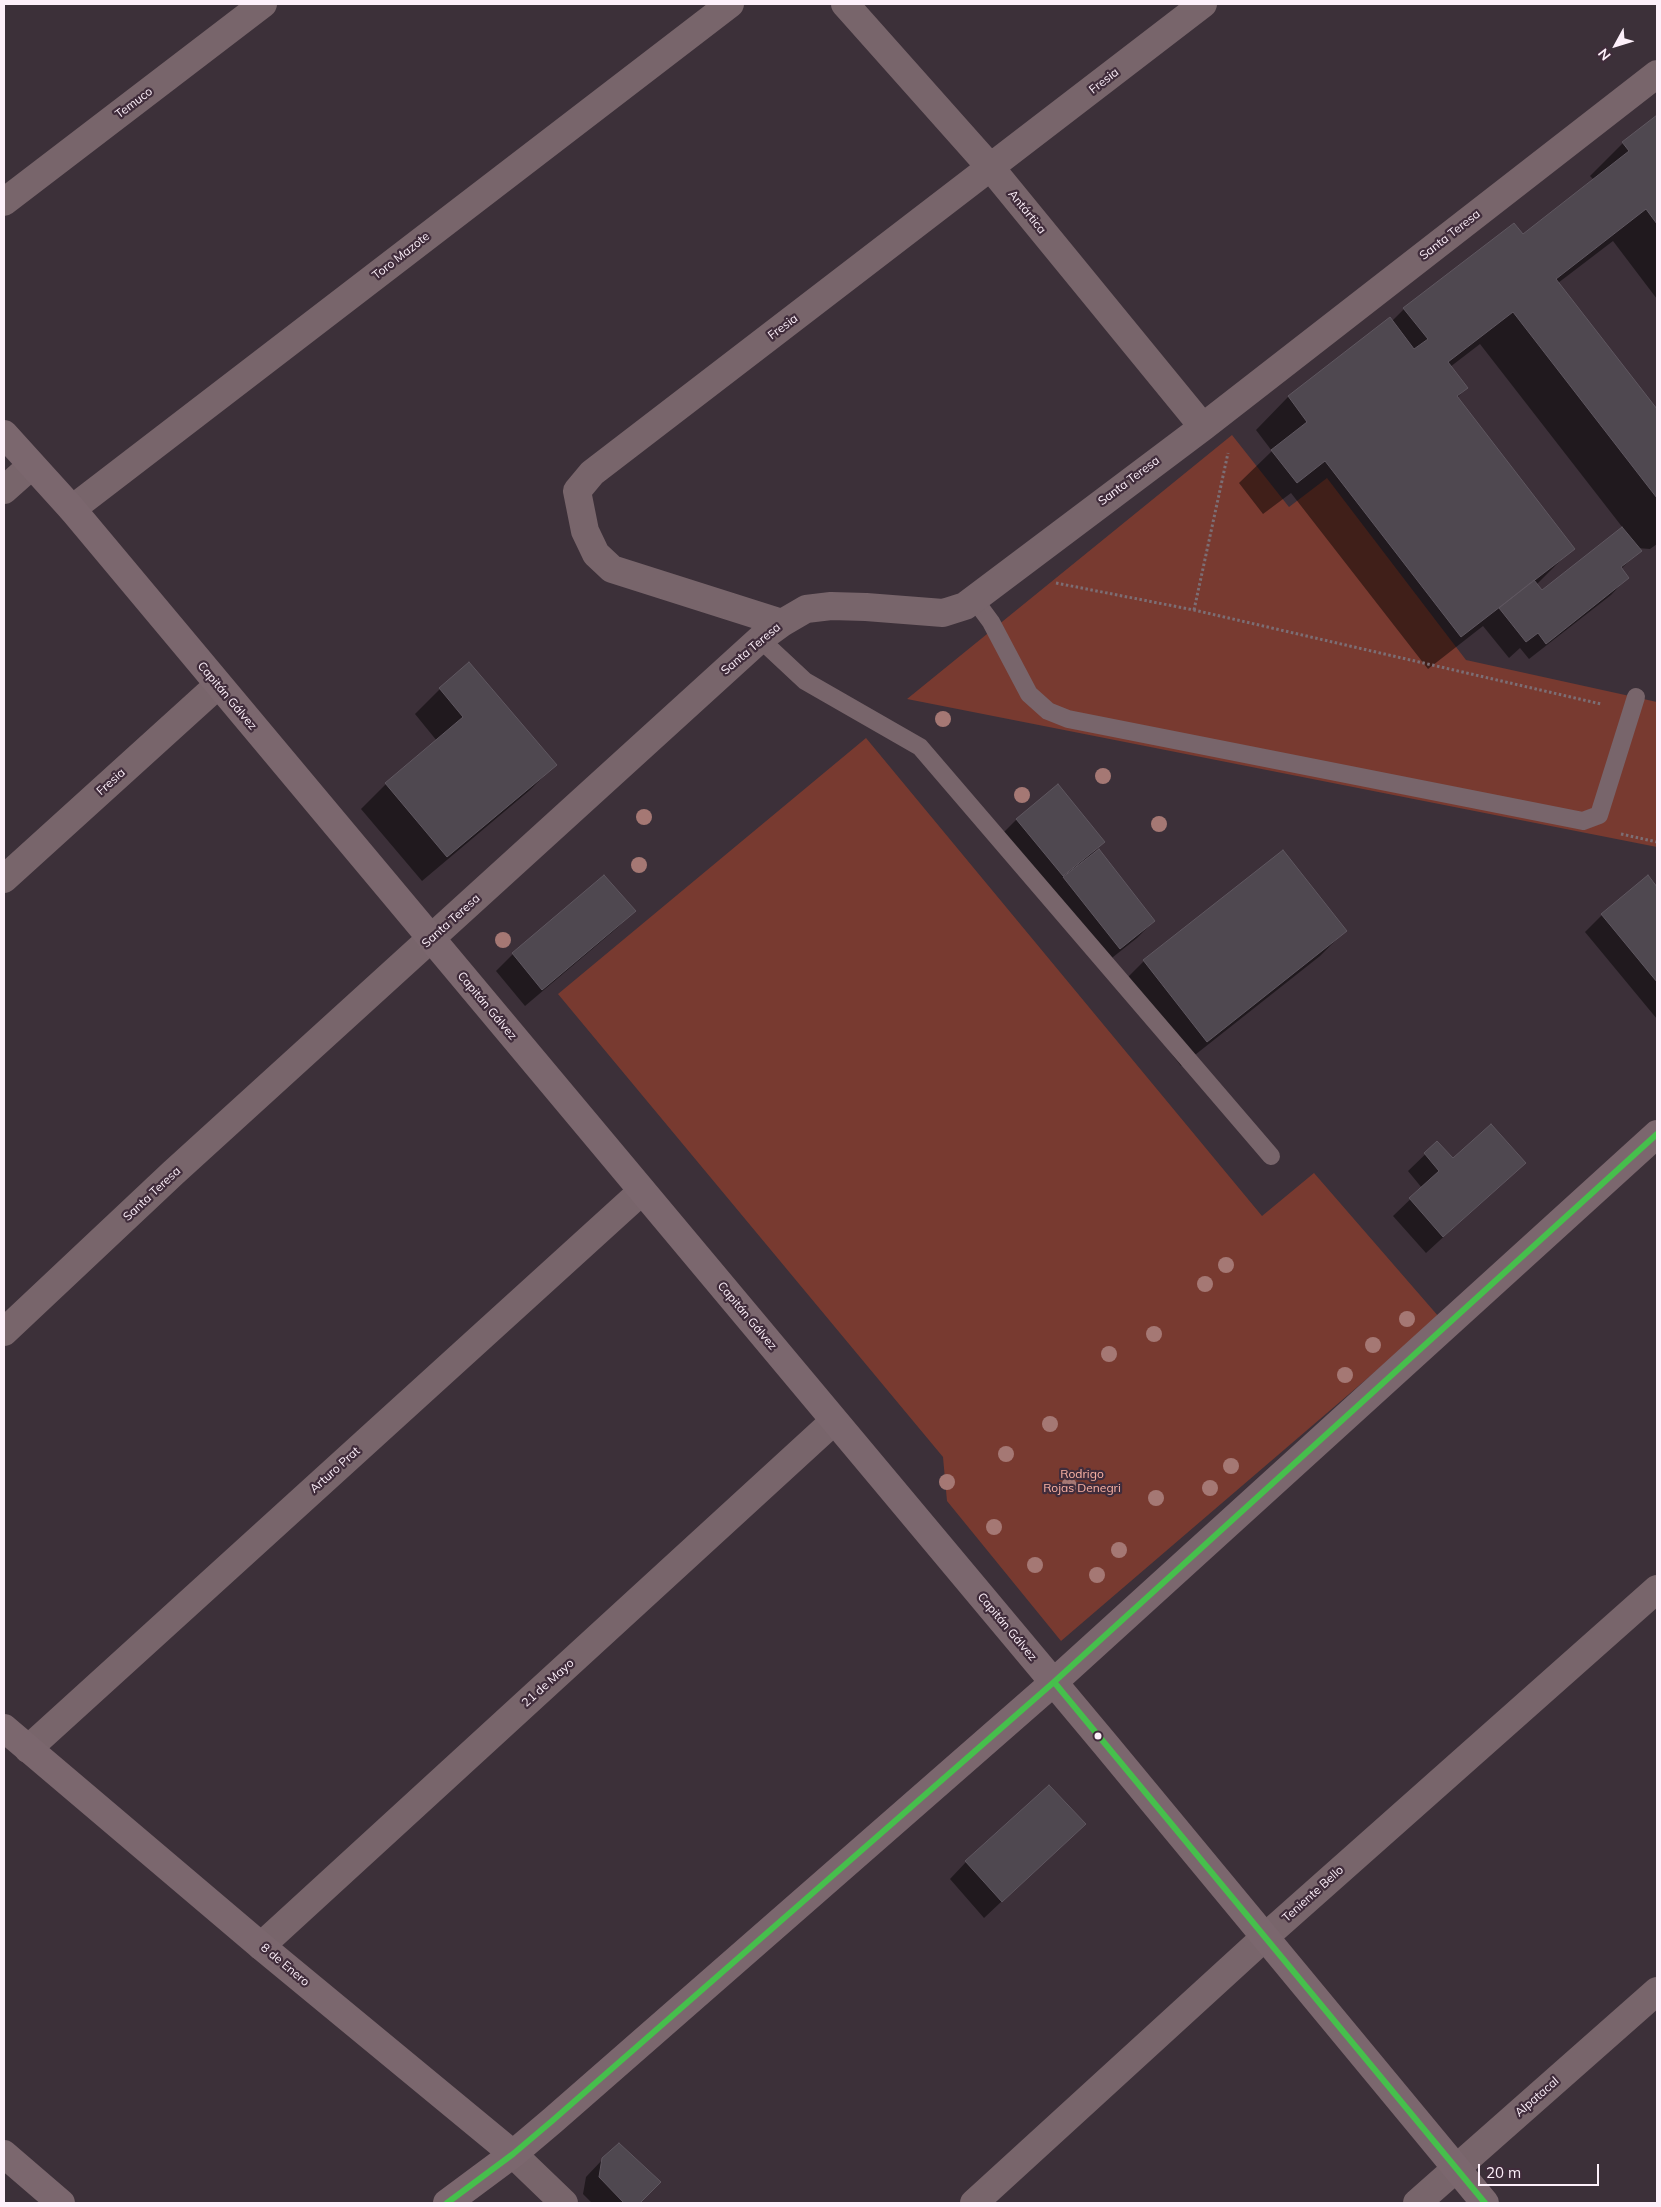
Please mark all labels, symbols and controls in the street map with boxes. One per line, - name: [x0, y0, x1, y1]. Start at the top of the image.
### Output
- north arrow: [1591, 20, 1641, 70]
- text: N: [1594, 45, 1615, 64]
- street label: Fresia: [1086, 65, 1122, 97]
- street label: Temuco: [112, 84, 156, 122]
- street label: Antártica: [1005, 187, 1049, 237]
- street label: Santa Teresa: [1417, 207, 1483, 263]
- street label: Toro Mazote: [370, 229, 432, 283]
- street label: Fresia: [765, 311, 801, 343]
- street label: Santa Teresa: [1095, 453, 1163, 509]
- street label: Santa Teresa: [718, 620, 784, 678]
- street label: Capitán Gálvez: [194, 659, 260, 733]
- street label: Fresia: [94, 765, 128, 799]
- street label: Santa Teresa: [419, 891, 483, 951]
- street label: Capitán Gálvez: [454, 969, 520, 1043]
- street label: Santa Teresa: [120, 1164, 184, 1224]
- street label: Capitán Gálvez: [714, 1279, 780, 1353]
- street label: Arturo Prat: [307, 1444, 363, 1496]
- park label: Rodrigo Rojas Denegri: [1043, 1467, 1121, 1495]
- street label: Capitán Gálvez: [974, 1590, 1040, 1664]
- street label: 21 de Mayo: [519, 1656, 577, 1710]
- unlabelled marker: [1093, 1731, 1103, 1741]
- street label: Teniente Bello: [1279, 1863, 1347, 1925]
- street label: 8 de Enero: [258, 1941, 312, 1989]
- street label: Alpatacal: [1512, 2074, 1562, 2120]
- scale bar: [1481, 2154, 1602, 2186]
- text: 20 m: [1486, 2163, 1521, 2182]

